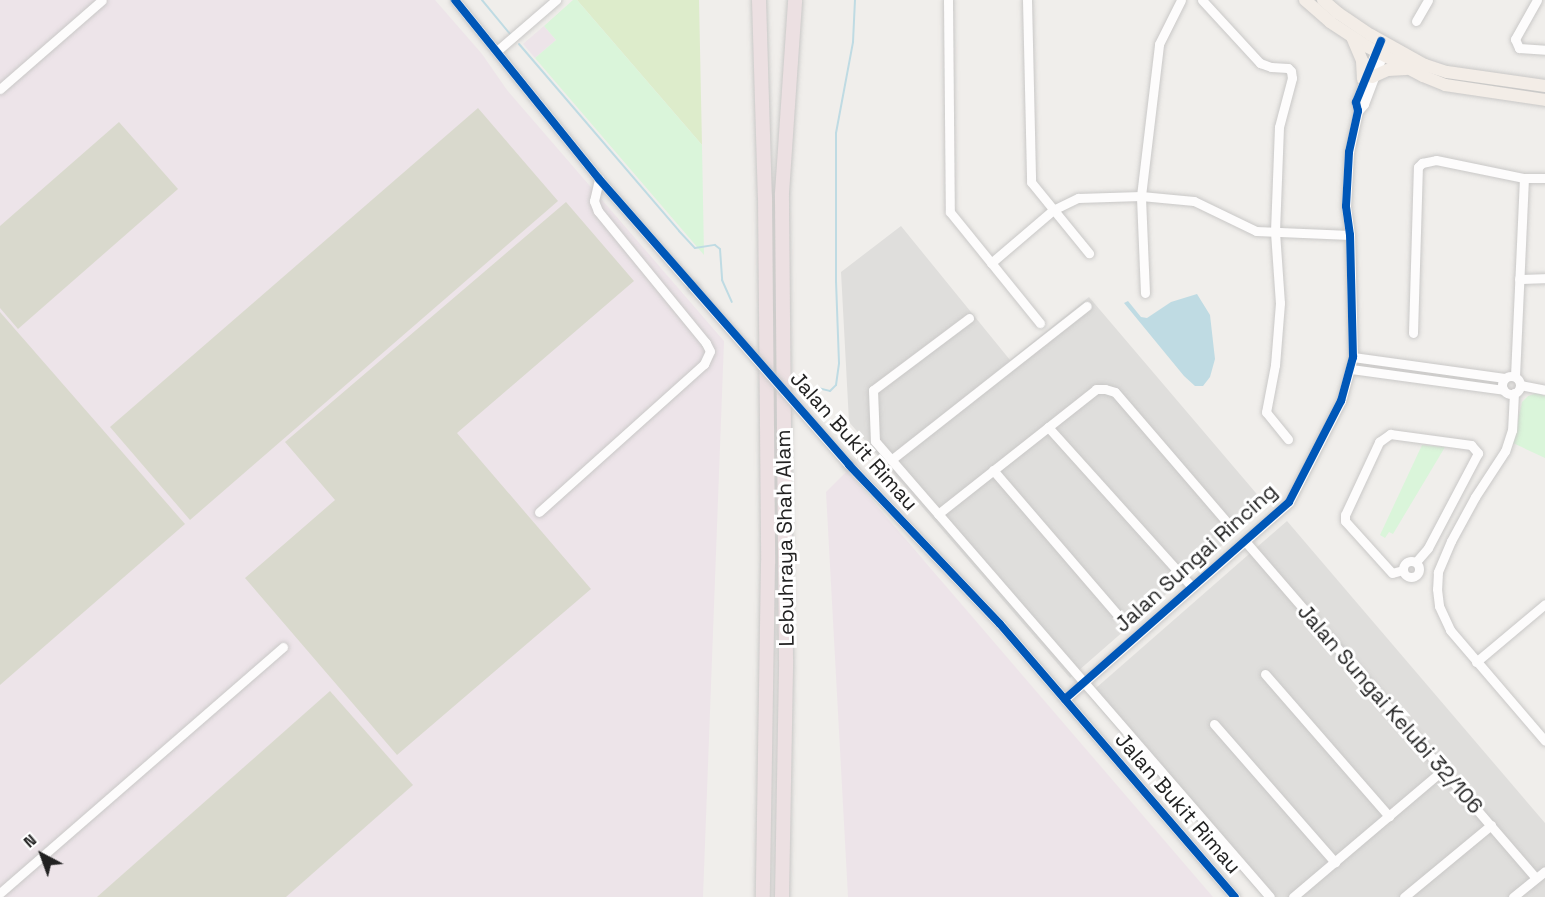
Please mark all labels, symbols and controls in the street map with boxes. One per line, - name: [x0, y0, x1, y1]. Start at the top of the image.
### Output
- street label: Jalan Bukit Rimau: [785, 366, 923, 516]
- street label: Lebuhraya Shah Alam: [771, 429, 799, 647]
- street label: Jalan Sungai Rincing: [1110, 479, 1282, 637]
- street label: Jalan Sungai Kelubi 32/106: [1292, 599, 1488, 819]
- street label: Jalan Bukit Rimau: [1110, 727, 1246, 879]
- north arrow: [12, 825, 72, 885]
- text: N: [19, 830, 41, 852]

